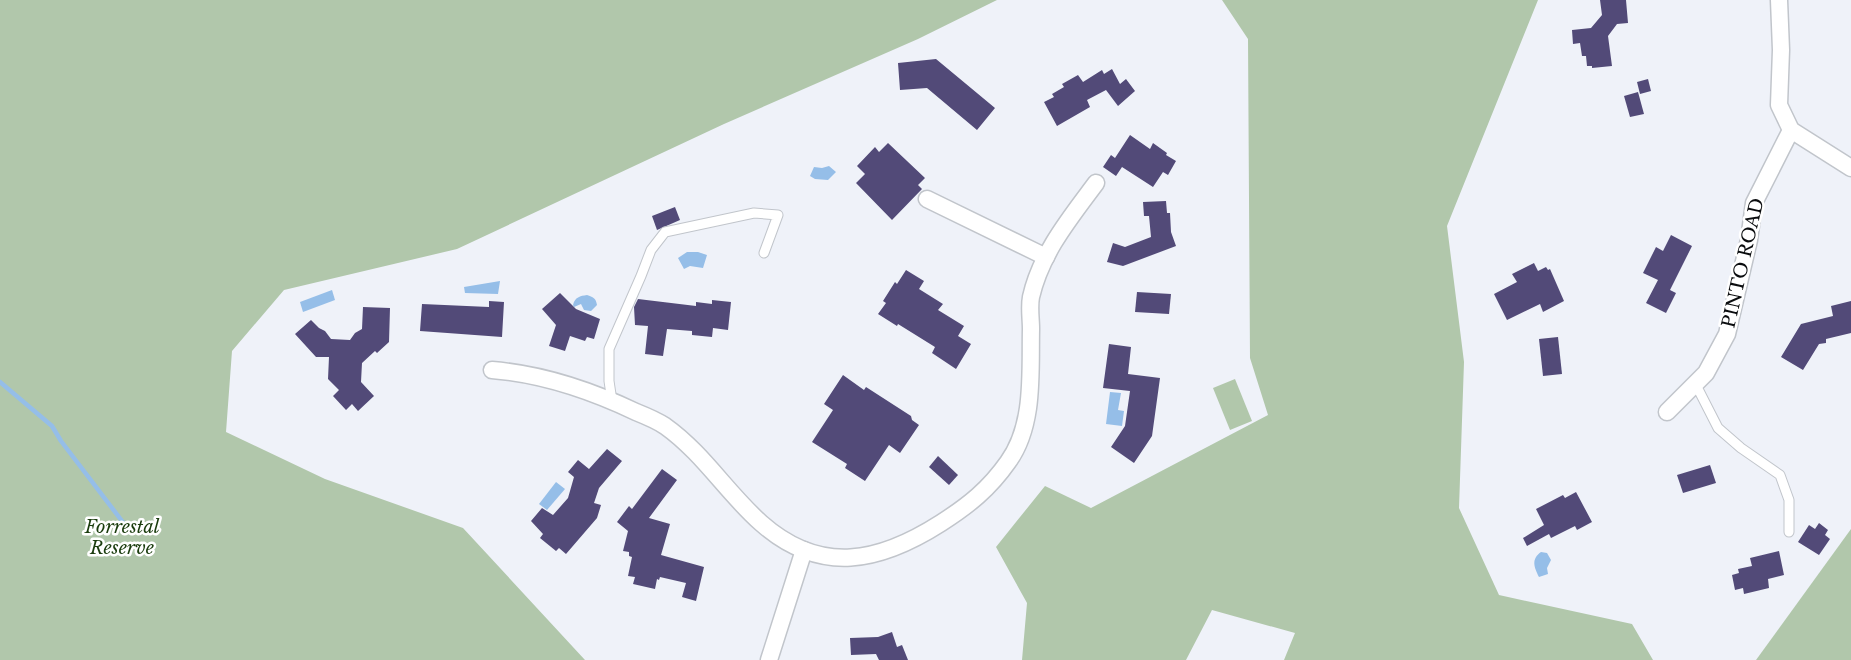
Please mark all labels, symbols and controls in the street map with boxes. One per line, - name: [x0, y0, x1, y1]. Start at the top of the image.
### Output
- street label: PINTO ROAD: [1717, 196, 1769, 330]
- park label: Forrestal Reserve: [84, 516, 160, 559]

